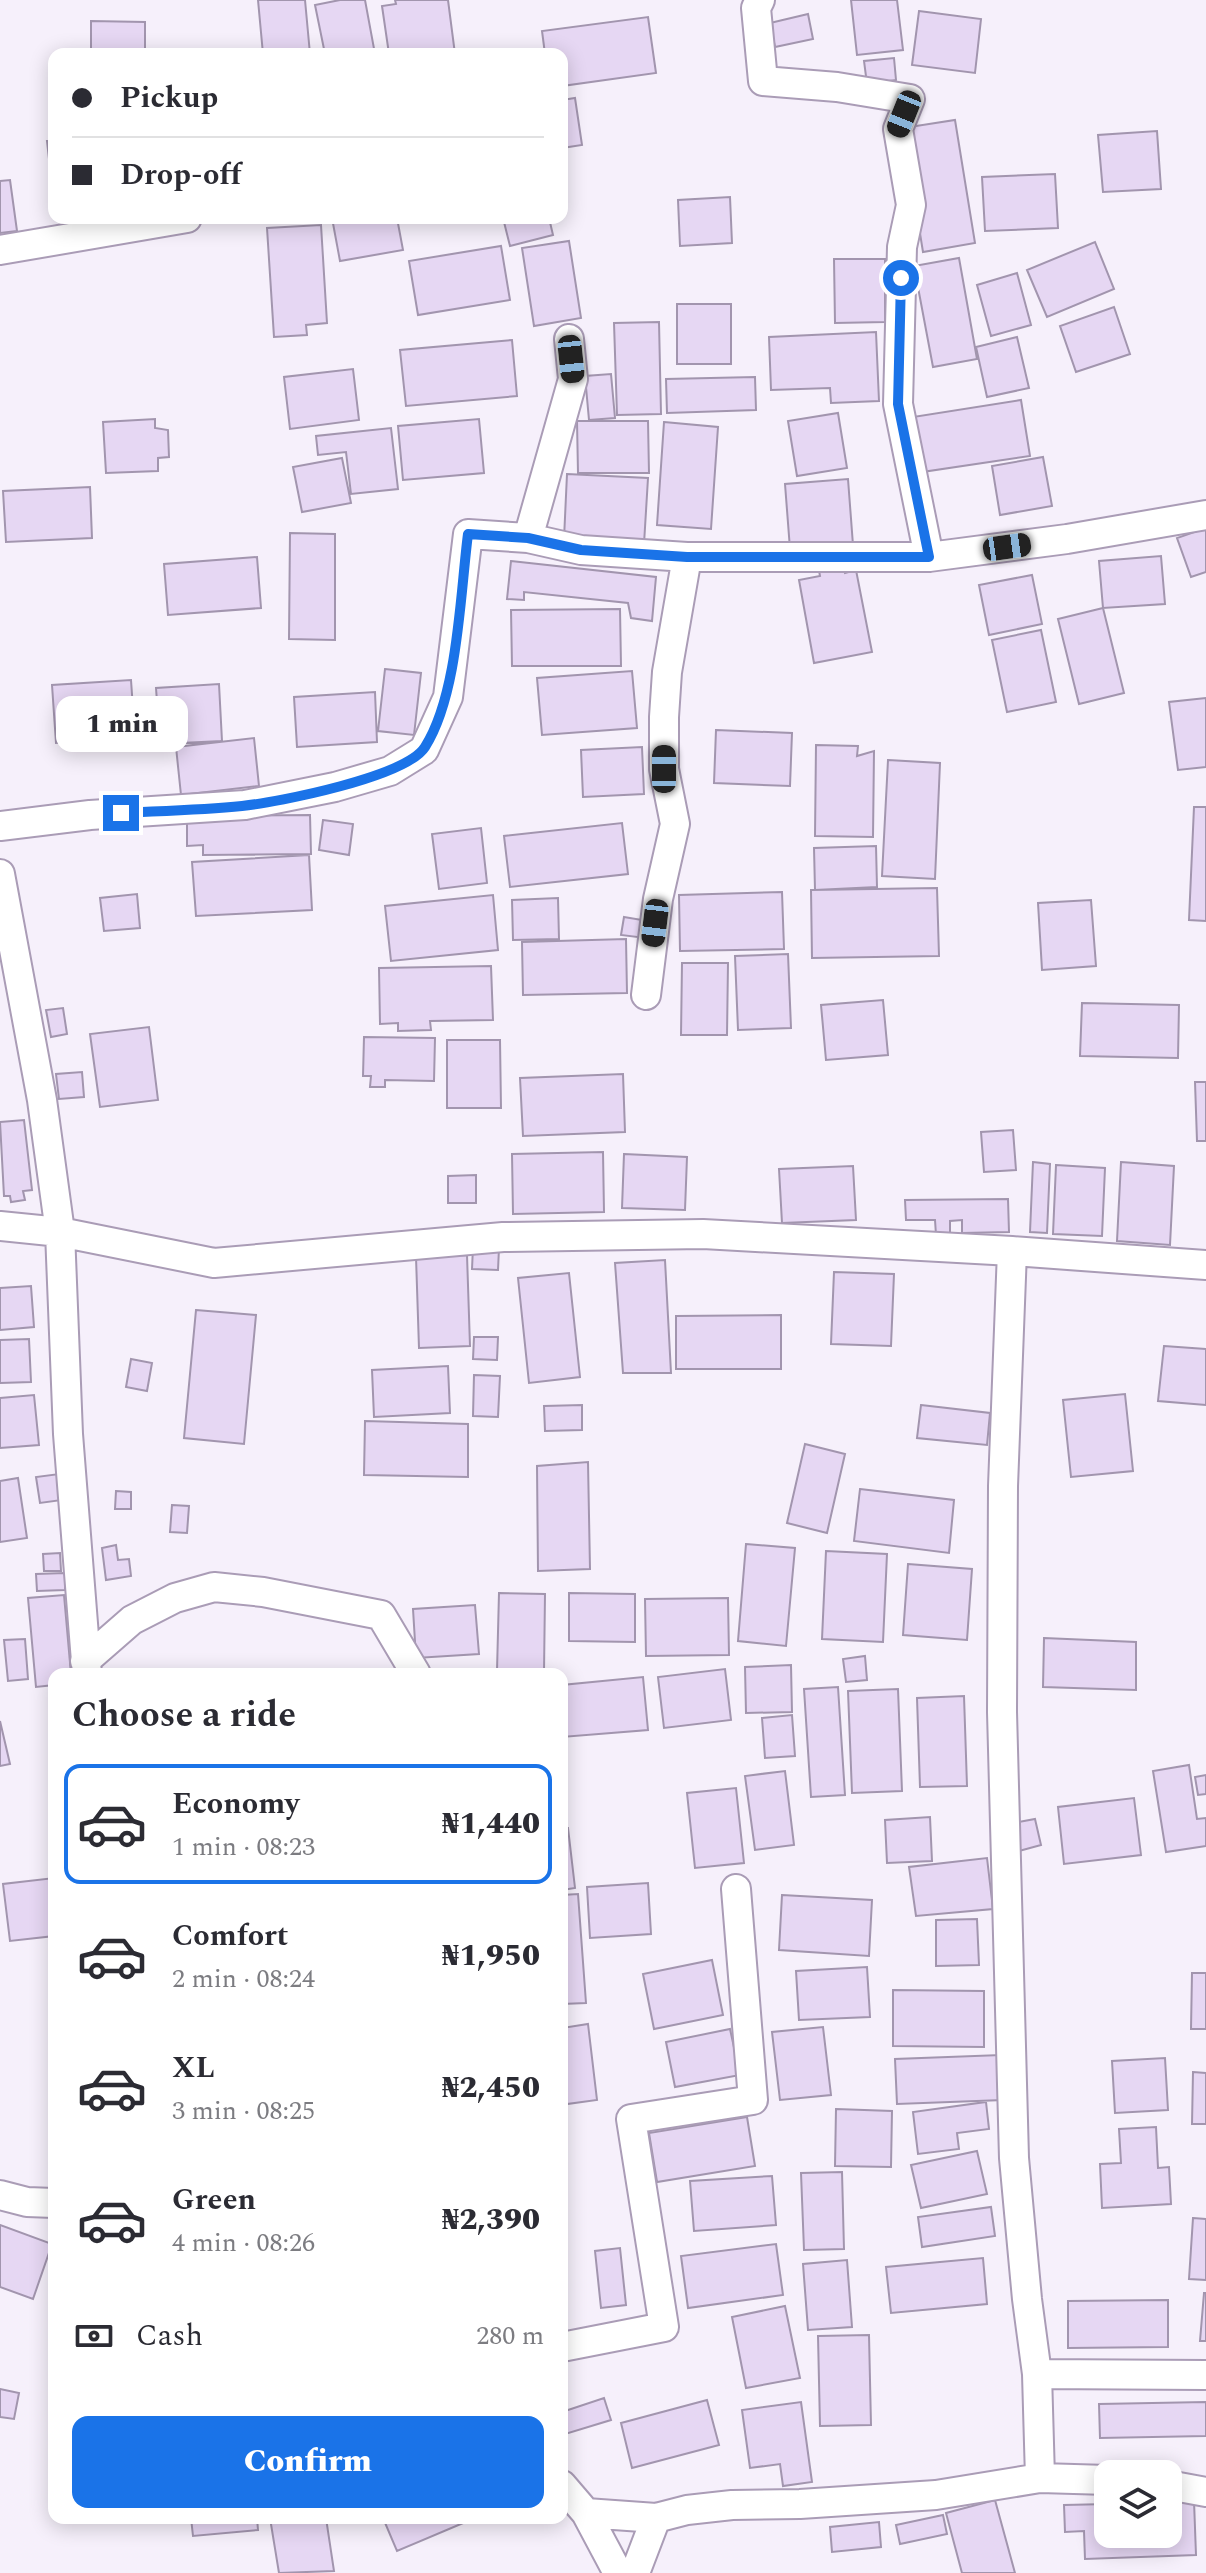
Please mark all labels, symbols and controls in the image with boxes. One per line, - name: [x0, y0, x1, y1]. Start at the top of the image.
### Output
- text: Pickup: [120, 75, 218, 121]
- car: [884, 87, 924, 141]
- text: Drop-off: [120, 152, 241, 198]
- route start: [883, 260, 919, 296]
- car: [557, 334, 585, 384]
- car: [982, 532, 1032, 562]
- callout: 1 min: [55, 697, 187, 753]
- text: 1 min: [86, 704, 158, 744]
- car: [652, 745, 676, 793]
- route end: [103, 795, 139, 831]
- car: [640, 898, 670, 948]
- text: Choose a ride: [72, 1688, 296, 1743]
- text: Economy: [172, 1781, 299, 1827]
- icon: car: [76, 1788, 148, 1860]
- text: ₦1,440: [442, 1801, 540, 1847]
- text: 1 min · 08:23: [172, 1827, 315, 1867]
- text: Comfort: [172, 1913, 288, 1959]
- icon: car: [76, 1920, 148, 1992]
- text: ₦1,950: [442, 1933, 540, 1979]
- text: 2 min · 08:24: [172, 1959, 315, 1999]
- text: XL: [172, 2045, 215, 2091]
- icon: car: [76, 2052, 148, 2124]
- text: ₦2,450: [442, 2065, 540, 2111]
- text: 3 min · 08:25: [172, 2091, 315, 2131]
- text: Green: [172, 2177, 256, 2223]
- icon: car: [76, 2184, 148, 2256]
- text: ₦2,390: [442, 2197, 540, 2243]
- text: 4 min · 08:26: [172, 2223, 315, 2263]
- text: Cash: [136, 2313, 203, 2359]
- icon: cash: [72, 2314, 116, 2358]
- text: 280 m: [476, 2316, 544, 2356]
- button: Confirm: [72, 2416, 544, 2508]
- map controls: [1094, 2460, 1182, 2548]
- button: layers: [1094, 2460, 1182, 2548]

